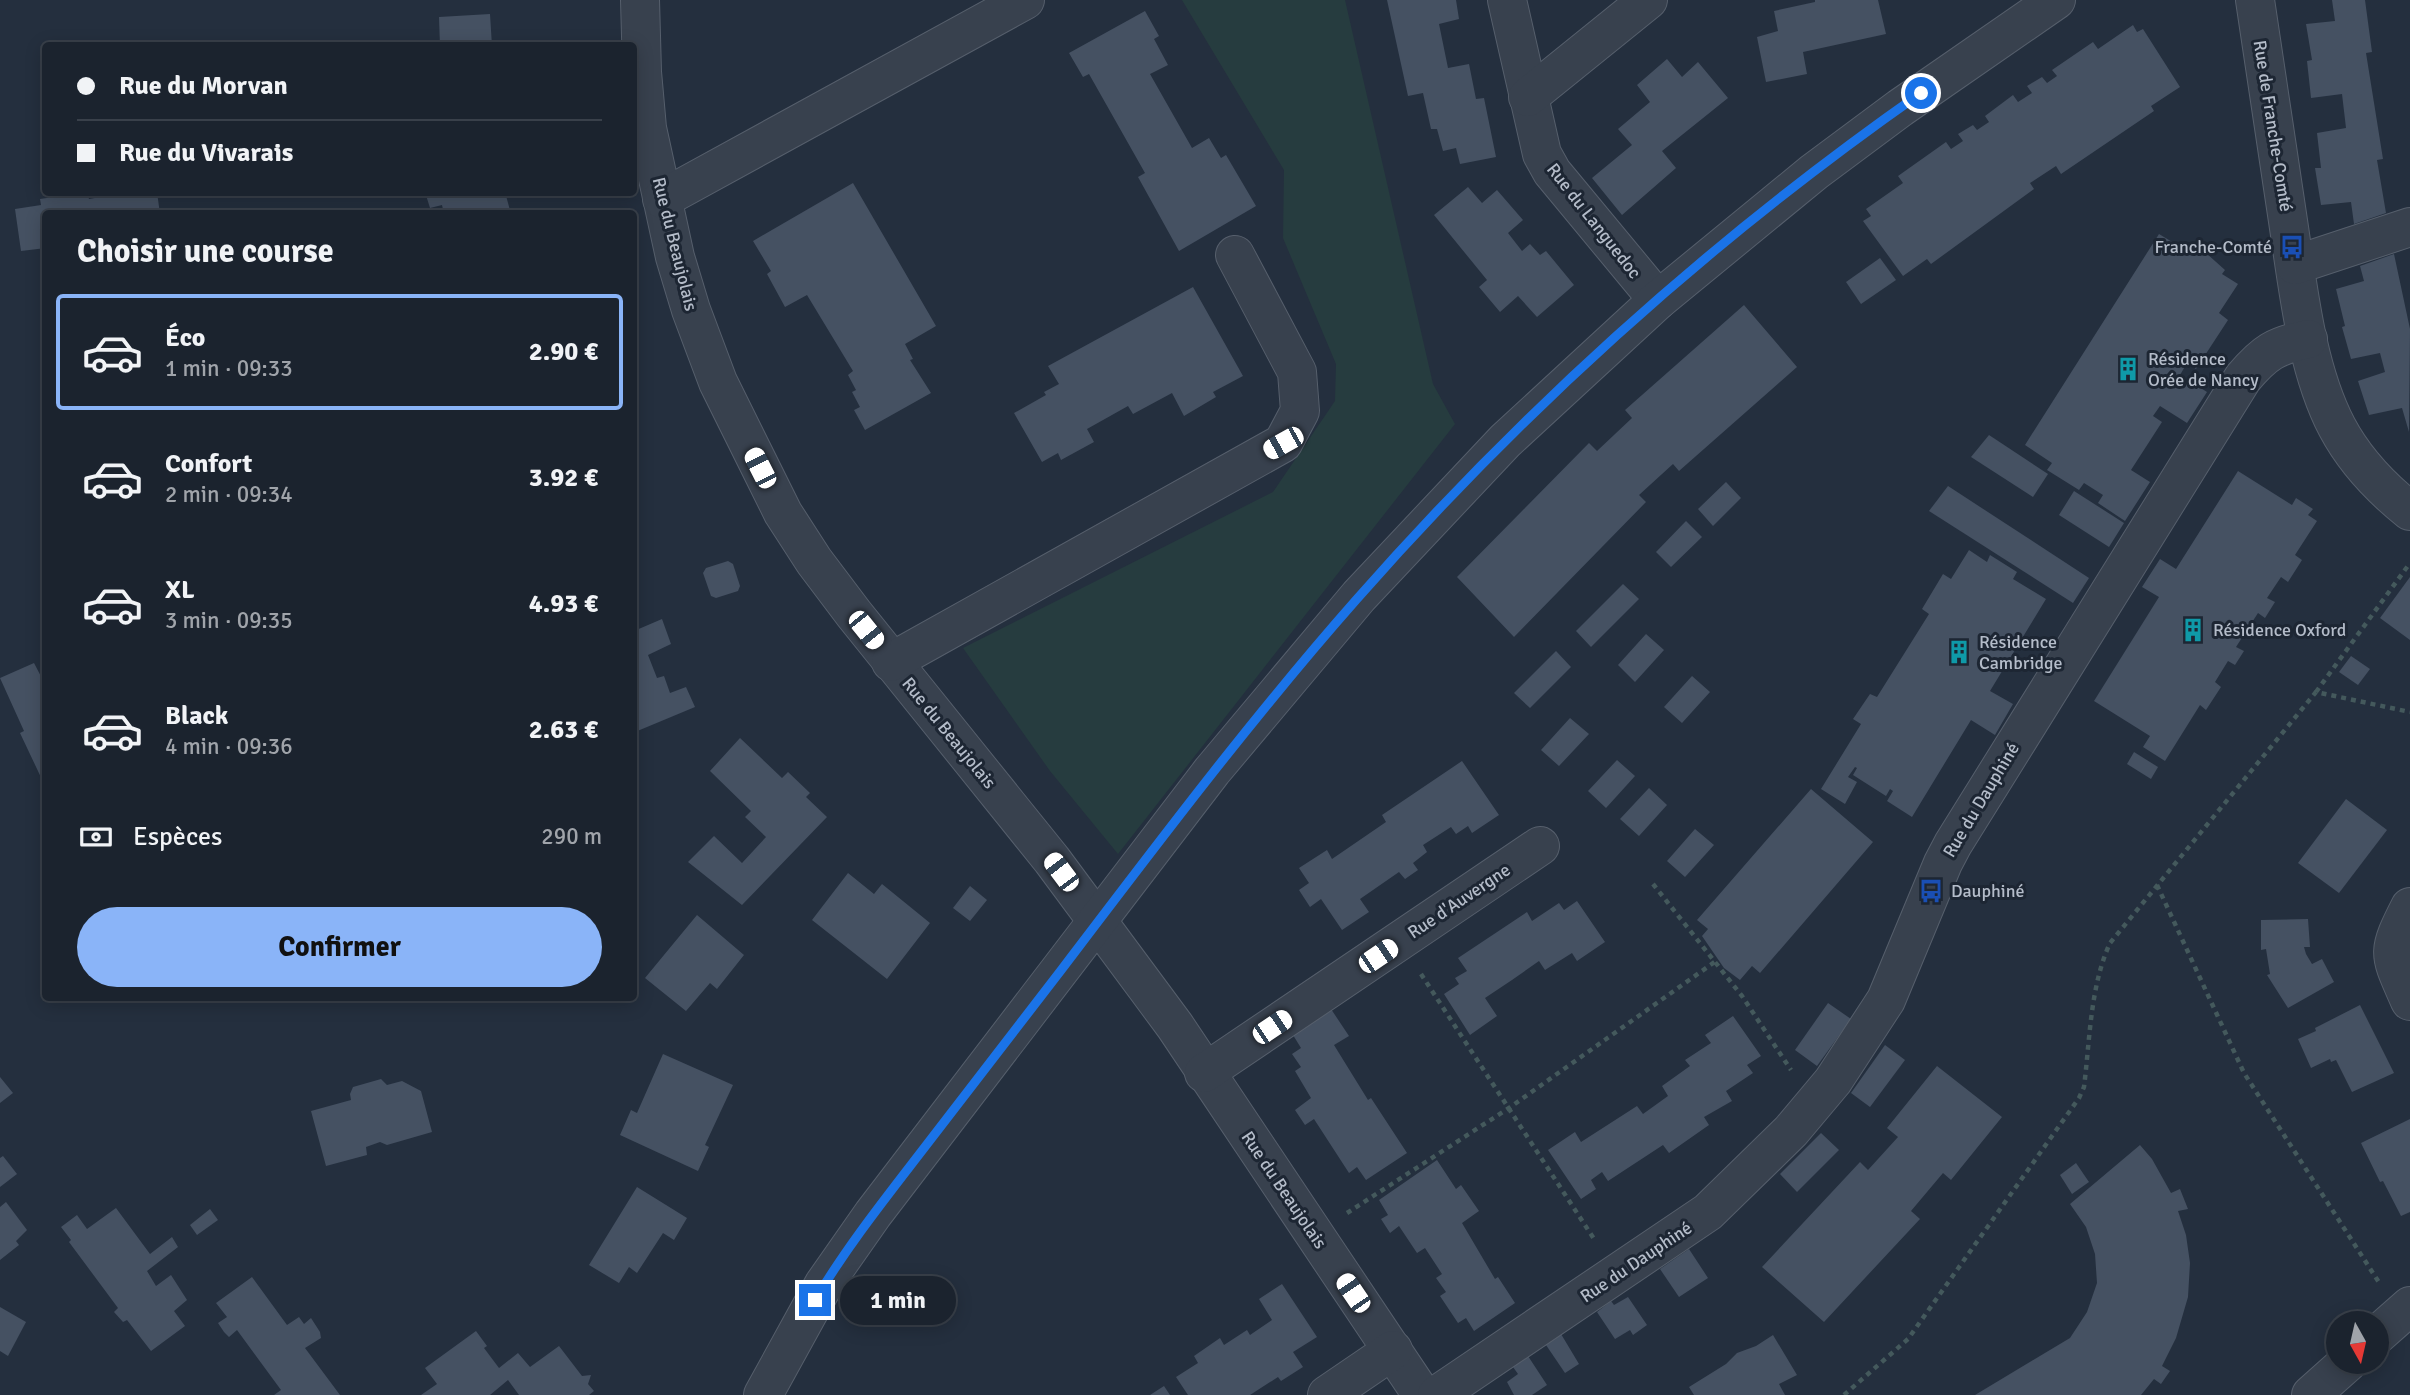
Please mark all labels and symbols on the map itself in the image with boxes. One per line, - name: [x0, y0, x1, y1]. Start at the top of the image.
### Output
- street label: Rue de Franche-Comté: [2249, 39, 2297, 213]
- route start: [1905, 77, 1937, 109]
- street label: Rue du Languedoc: [1542, 159, 1646, 283]
- street label: Rue du Beaujolais: [648, 175, 702, 313]
- bus stop icon: Franche-Comté: [2278, 233, 2306, 261]
- place label: Franche-Comté: [2154, 236, 2272, 258]
- place label: Résidence Orée de Nancy: [2148, 348, 2259, 391]
- building icon: Résidence Orée de Nancy: [2114, 355, 2142, 383]
- car: [1260, 424, 1307, 462]
- car: [742, 445, 779, 491]
- car: [845, 607, 888, 653]
- building icon: Résidence Oxford: [2179, 616, 2207, 644]
- place label: Résidence Oxford: [2213, 619, 2346, 641]
- place label: Résidence Cambridge: [1979, 631, 2063, 674]
- building icon: Résidence Cambridge: [1945, 638, 1973, 666]
- street label: Rue du Beaujolais: [897, 673, 1001, 793]
- street label: Rue du Dauphiné: [1938, 739, 2024, 861]
- car: [1040, 849, 1083, 895]
- street label: Rue d'Auvergne: [1404, 859, 1514, 943]
- bus stop icon: Dauphiné: [1917, 877, 1945, 905]
- place label: Dauphiné: [1951, 880, 2025, 902]
- car: [1355, 936, 1402, 976]
- car: [1249, 1007, 1296, 1047]
- street label: Rue du Beaujolais: [1237, 1127, 1331, 1253]
- street label: Rue du Dauphiné: [1576, 1217, 1696, 1307]
- car: [1333, 1270, 1374, 1316]
- callout: 1 min: [840, 1276, 955, 1324]
- route end: [799, 1284, 831, 1316]
- north arrow: [2326, 1311, 2389, 1374]

